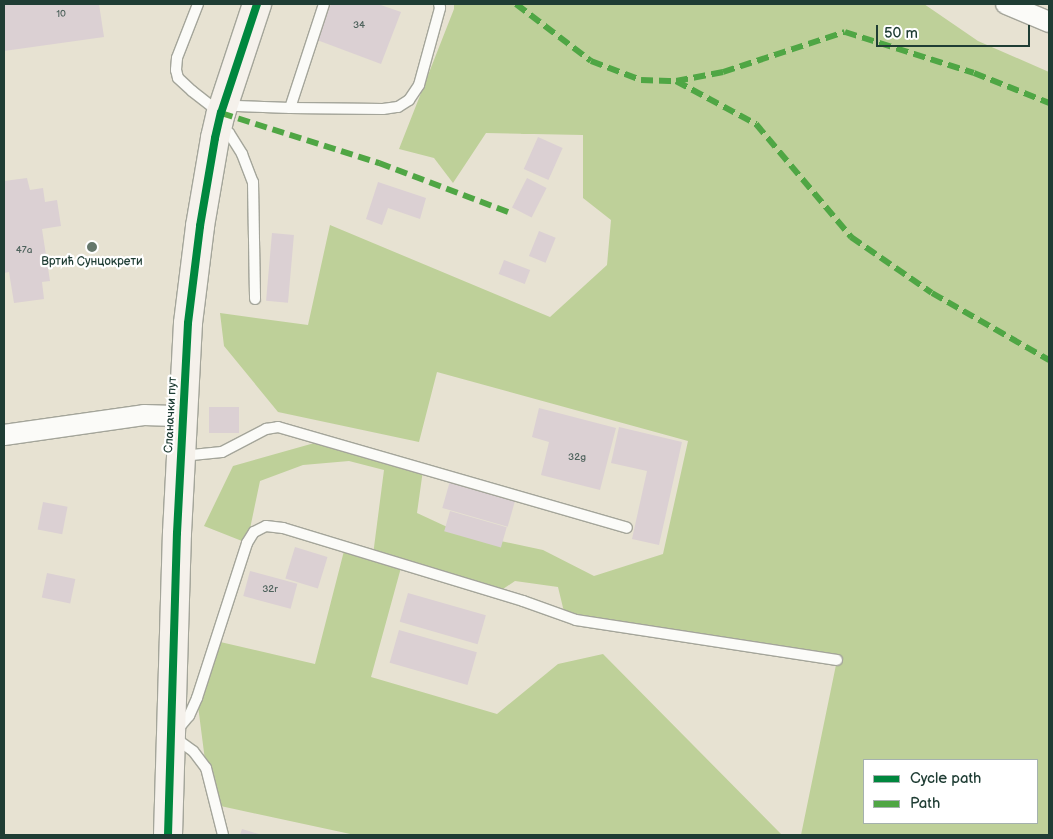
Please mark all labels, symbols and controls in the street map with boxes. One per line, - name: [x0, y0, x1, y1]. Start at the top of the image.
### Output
- house number: 10: [56, 9, 66, 21]
- scale bar: [878, 15, 1032, 47]
- house number: 34: [353, 20, 365, 32]
- text: 50 m: [884, 24, 918, 43]
- marker: Вртић Сунцокрети: [86, 241, 98, 253]
- house number: 47a: [16, 245, 32, 257]
- place label: Вртић Сунцокрети: [41, 255, 143, 269]
- street label: Сланачки пут: [162, 376, 180, 454]
- house number: 32g: [568, 452, 586, 464]
- house number: 32r: [262, 584, 278, 596]
- legend: [863, 759, 1038, 824]
- text: Cycle path: [910, 769, 981, 788]
- text: Path: [910, 794, 940, 813]

